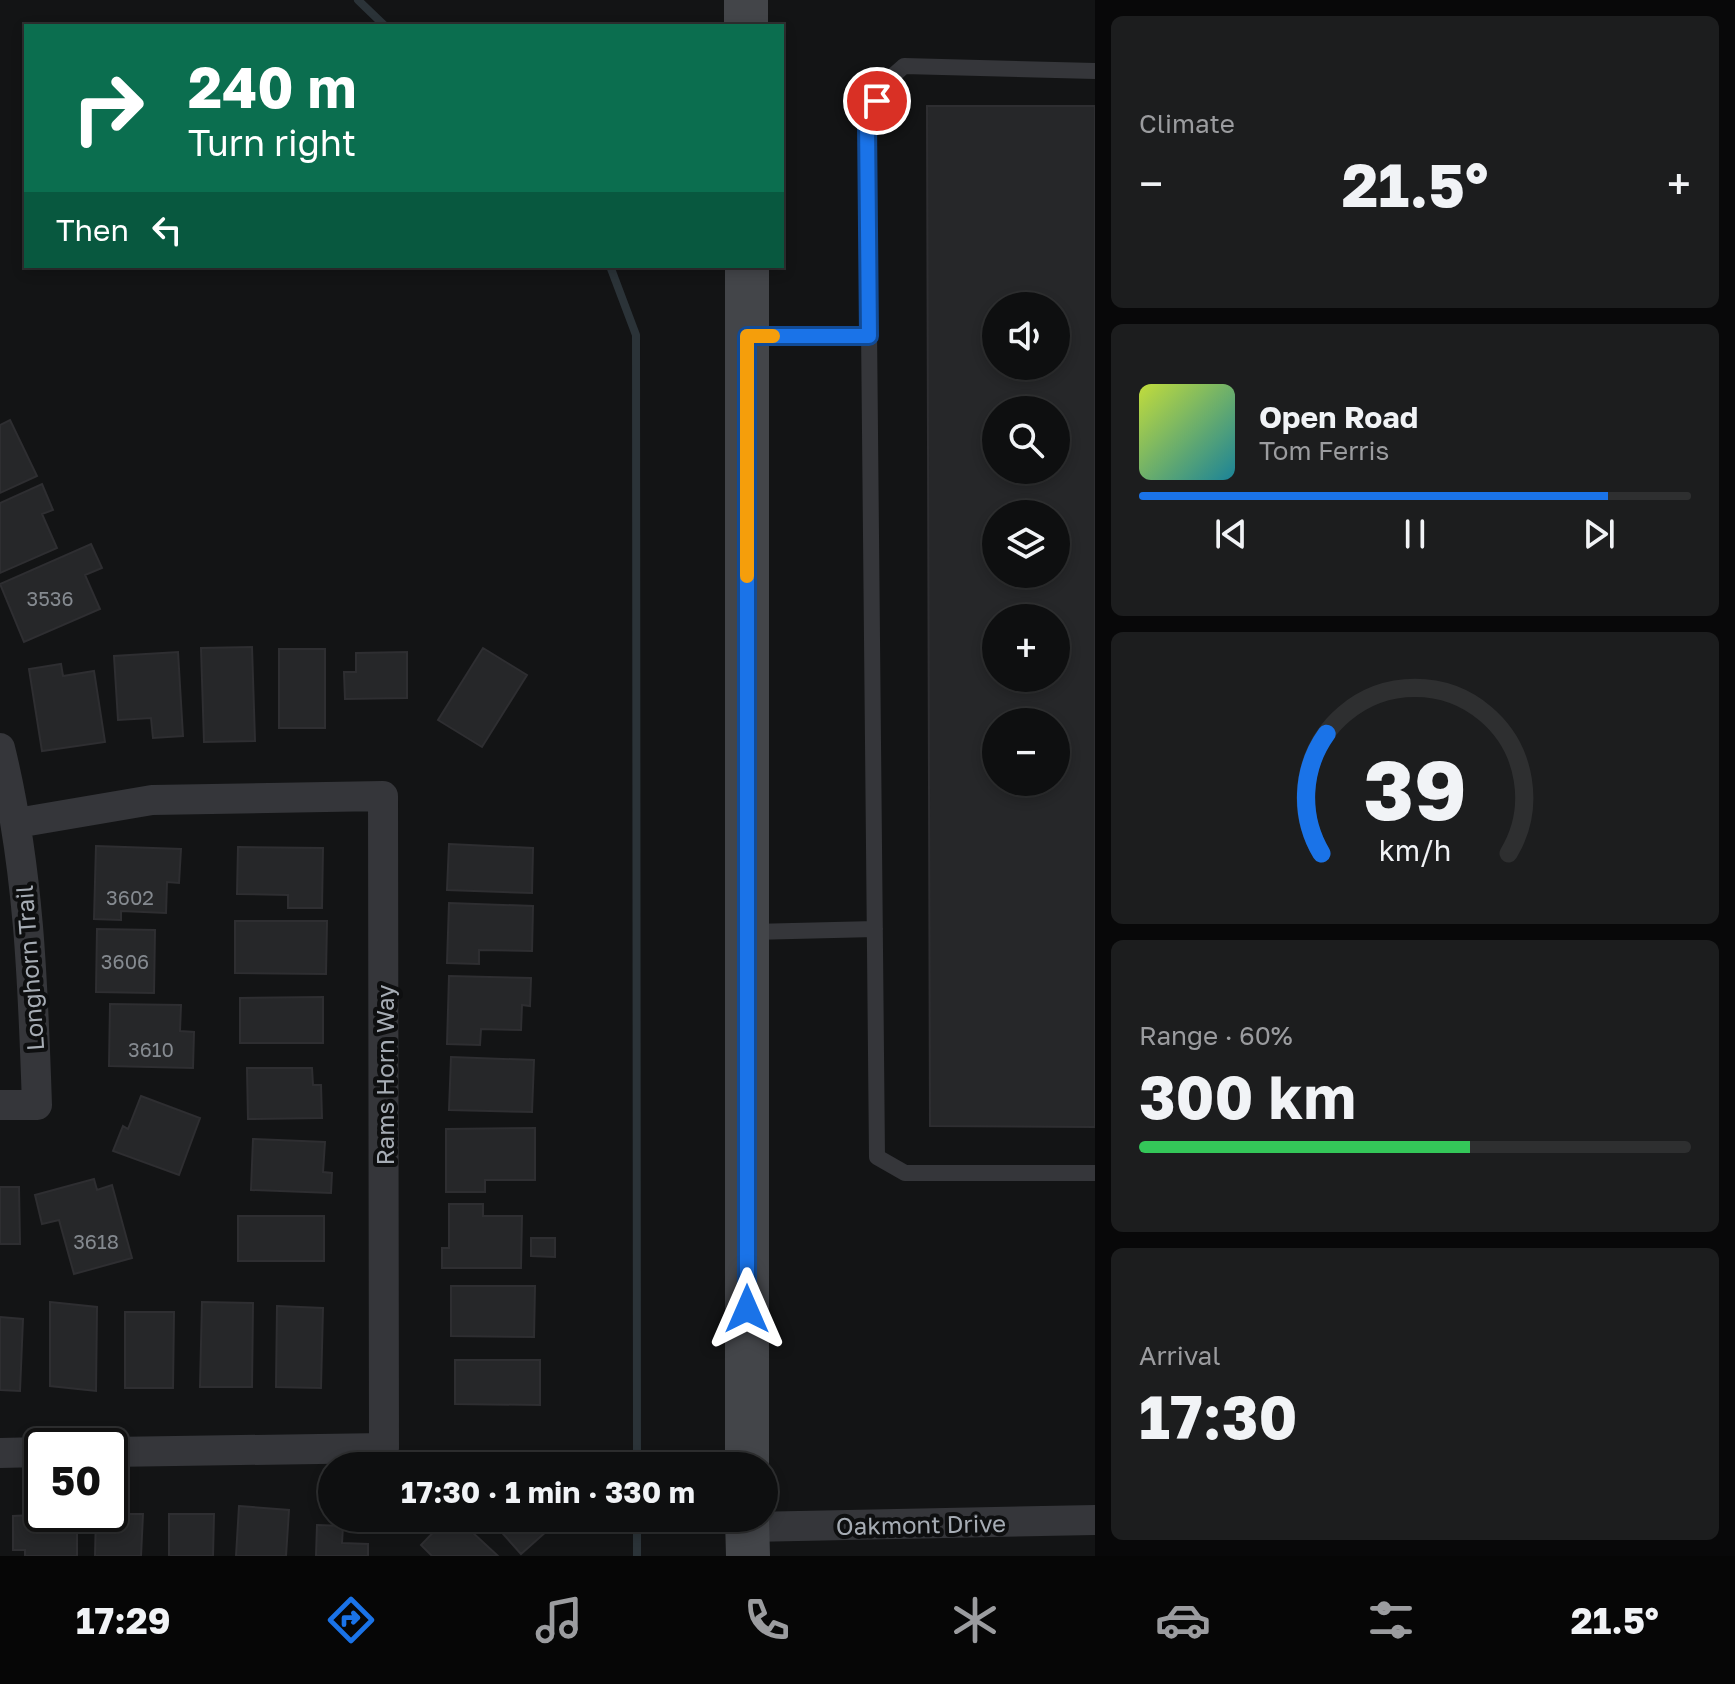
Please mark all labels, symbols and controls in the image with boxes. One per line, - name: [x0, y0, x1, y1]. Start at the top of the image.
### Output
- text: 240 m: [188, 53, 357, 120]
- icon: right: [56, 56, 160, 160]
- pin: [843, 67, 911, 135]
- icon: arrive: [855, 79, 899, 123]
- text: Climate: [1139, 108, 1235, 139]
- text: Turn right: [188, 121, 356, 164]
- text: 21.5°: [1342, 148, 1488, 220]
- text: −: [1139, 157, 1163, 210]
- text: +: [1667, 157, 1691, 210]
- icon: left: [145, 208, 189, 252]
- text: Then: [56, 212, 129, 248]
- map controls: [982, 292, 1070, 796]
- button: sound: [982, 292, 1070, 380]
- button: search: [982, 396, 1070, 484]
- text: Open Road: [1259, 399, 1418, 435]
- text: Tom Ferris: [1259, 435, 1389, 466]
- button: layers: [982, 500, 1070, 588]
- icon: previous: [1209, 512, 1253, 556]
- icon: pause: [1393, 512, 1437, 556]
- icon: next: [1577, 512, 1621, 556]
- house number: 3536: [26, 586, 74, 610]
- button: +: [982, 604, 1070, 692]
- button: −: [982, 708, 1070, 796]
- text: 39: [1363, 738, 1467, 838]
- text: km/h: [1379, 833, 1451, 867]
- street label: Longhorn Trail: [9, 884, 49, 1052]
- house number: 3602: [106, 885, 154, 909]
- house number: 3606: [101, 949, 149, 973]
- street label: Rams Horn Way: [370, 985, 399, 1165]
- text: Range · 60%: [1139, 1020, 1293, 1051]
- house number: 3610: [128, 1037, 174, 1061]
- text: 300 km: [1139, 1060, 1356, 1132]
- house number: 3618: [73, 1229, 119, 1253]
- position arrow: [705, 1267, 789, 1351]
- text: Arrival: [1139, 1340, 1220, 1371]
- text: 17:30: [1139, 1380, 1297, 1452]
- speed limit sign: 50: [24, 1428, 128, 1532]
- text: 17:30 · 1 min · 330 m: [401, 1474, 695, 1510]
- street label: Oakmont Drive: [836, 1508, 1006, 1540]
- icon: directions: [323, 1592, 379, 1648]
- icon: music: [531, 1592, 587, 1648]
- icon: phone: [739, 1592, 795, 1648]
- icon: climate: [947, 1592, 1003, 1648]
- icon: car: [1155, 1592, 1211, 1648]
- icon: filters: [1363, 1592, 1419, 1648]
- text: 17:29: [76, 1599, 171, 1642]
- text: 21.5°: [1571, 1599, 1659, 1642]

